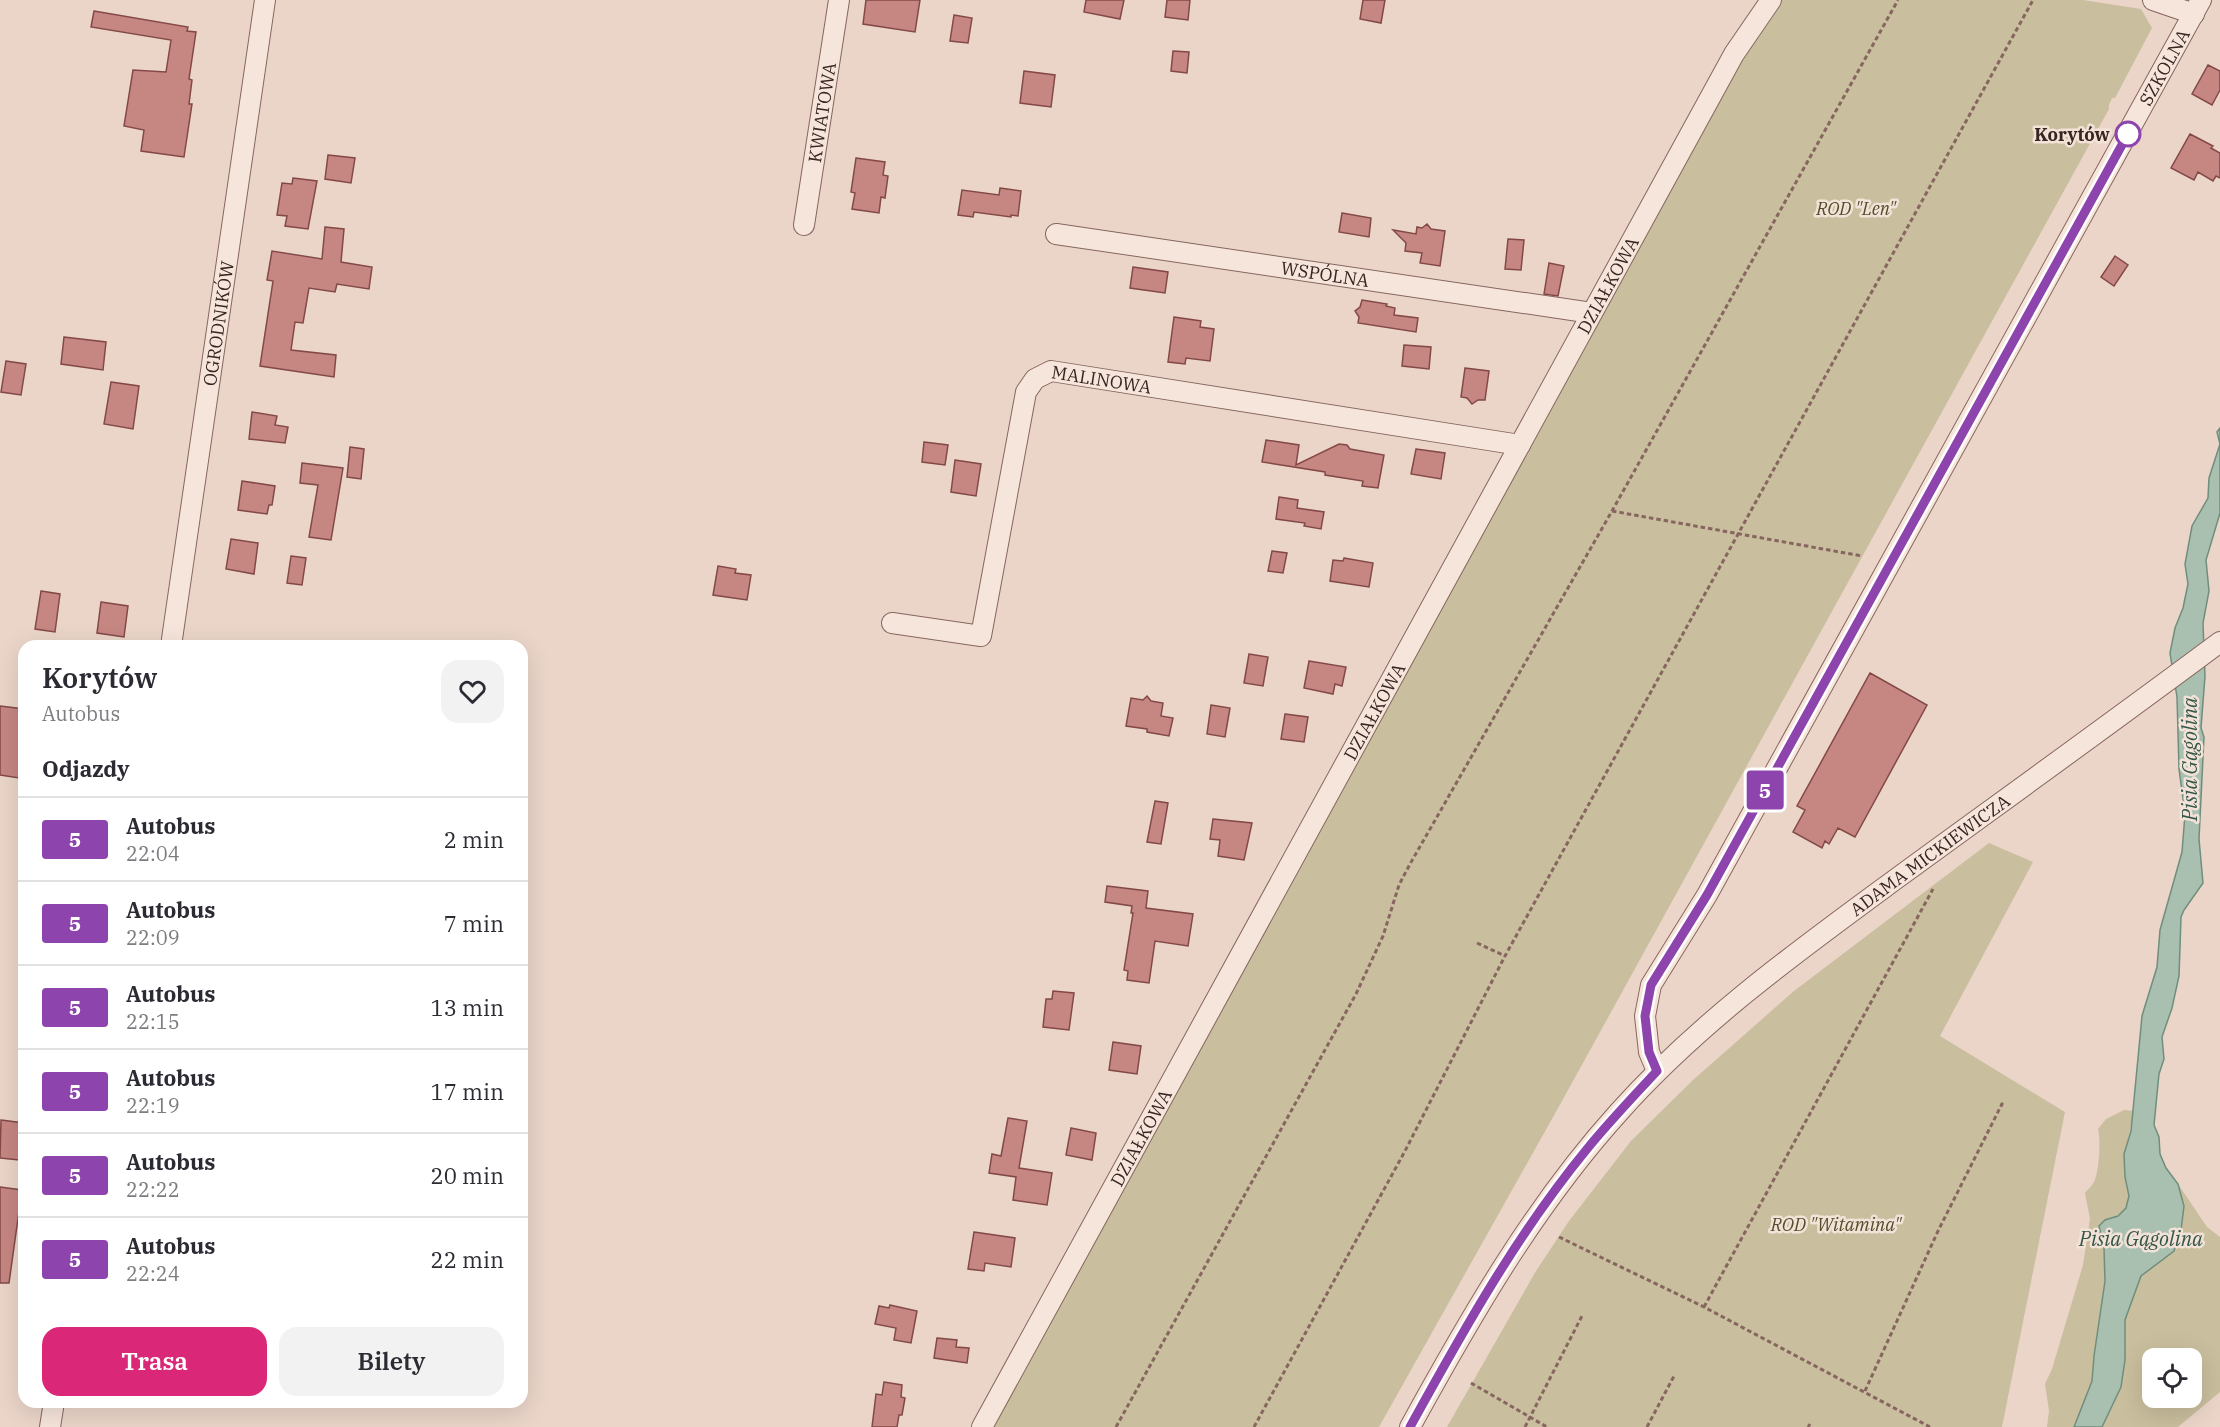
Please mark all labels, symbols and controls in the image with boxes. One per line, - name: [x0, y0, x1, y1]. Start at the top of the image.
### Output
- street label: SZKOLNA: [2134, 24, 2195, 110]
- street label: KWIATOWA: [802, 60, 841, 164]
- marker: Korytów: [2115, 121, 2141, 147]
- place label: Korytów: [2034, 123, 2110, 146]
- park label: ROD "Len": [1815, 197, 1897, 220]
- street label: DZIAŁKOWA: [1572, 232, 1644, 338]
- street label: WSPÓLNA: [1279, 256, 1371, 292]
- street label: OGRODNIKÓW: [197, 259, 238, 387]
- street label: MALINOWA: [1050, 360, 1154, 398]
- street label: DZIAŁKOWA: [1338, 658, 1410, 764]
- text: Korytów: [42, 659, 158, 696]
- button: heart: [441, 660, 504, 723]
- water label: Pisia Gągolina: [2176, 697, 2203, 822]
- text: Autobus: [42, 700, 120, 727]
- text: Odjazdy: [42, 754, 130, 783]
- line badge: 5: [1746, 770, 1784, 810]
- text: 5: [1759, 776, 1771, 804]
- street label: ADAMA MICKIEWICZA: [1845, 788, 2015, 921]
- text: Autobus: [126, 811, 215, 840]
- text: 5: [69, 825, 81, 853]
- text: 2 min: [444, 825, 504, 854]
- text: 22:04: [126, 840, 180, 867]
- text: Autobus: [126, 895, 215, 924]
- text: 5: [69, 909, 81, 937]
- text: 7 min: [444, 909, 504, 938]
- text: 22:09: [126, 924, 180, 951]
- text: Autobus: [126, 979, 215, 1008]
- text: 5: [69, 993, 81, 1021]
- text: 13 min: [431, 993, 504, 1022]
- text: 22:15: [126, 1008, 180, 1035]
- text: Autobus: [126, 1063, 215, 1092]
- text: 5: [69, 1077, 81, 1105]
- text: 17 min: [431, 1077, 504, 1106]
- street label: DZIAŁKOWA: [1105, 1084, 1177, 1190]
- text: 22:19: [126, 1092, 180, 1119]
- text: Autobus: [126, 1147, 215, 1176]
- text: 5: [69, 1161, 81, 1189]
- text: 20 min: [431, 1161, 504, 1190]
- text: 22:22: [126, 1176, 180, 1203]
- park label: ROD "Witamina": [1770, 1213, 1902, 1236]
- water label: Pisia Gągolina: [2078, 1225, 2203, 1252]
- text: Autobus: [126, 1231, 215, 1260]
- text: 5: [69, 1245, 81, 1273]
- text: 22 min: [431, 1245, 504, 1274]
- text: 22:24: [126, 1260, 180, 1287]
- button: Trasa: [42, 1327, 267, 1396]
- button: Bilety: [279, 1327, 504, 1396]
- map controls: [2142, 1348, 2202, 1408]
- button: locate: [2142, 1348, 2202, 1408]

